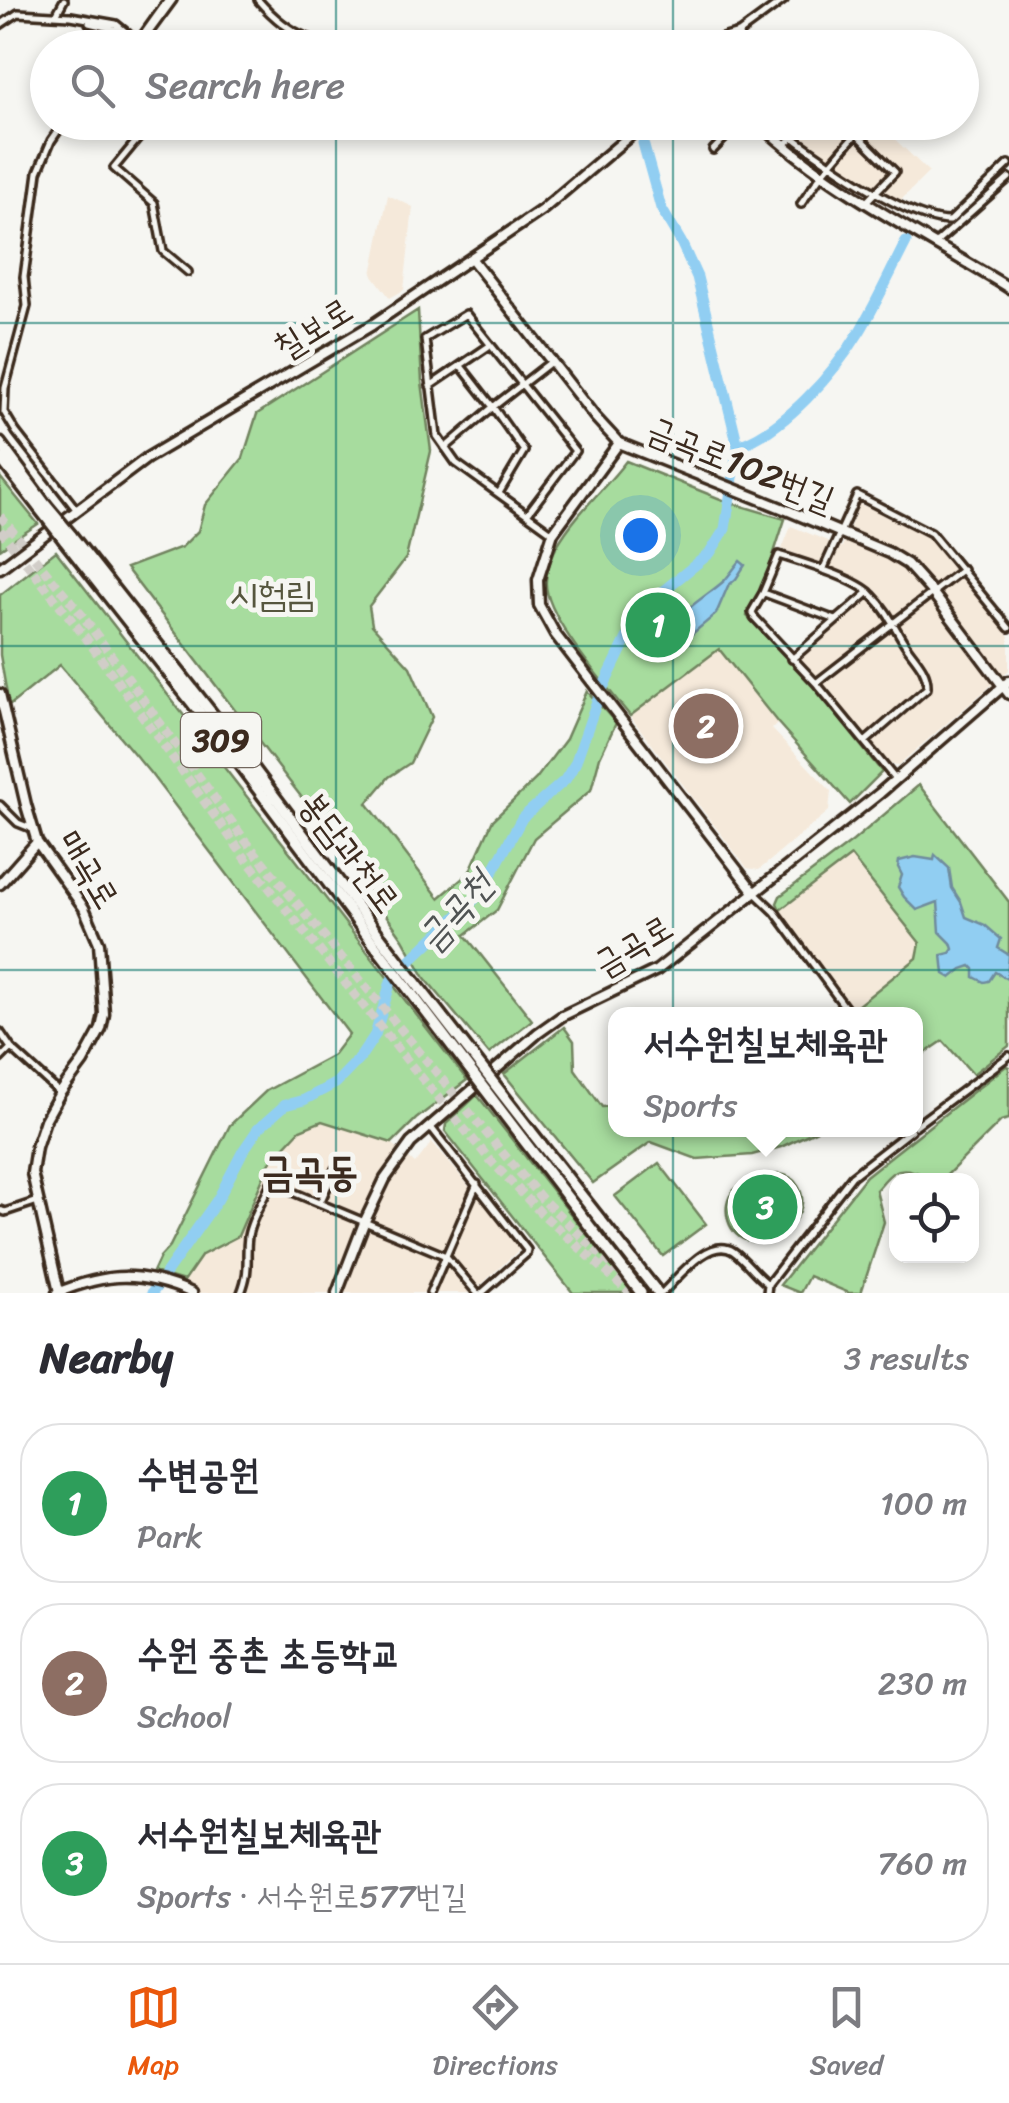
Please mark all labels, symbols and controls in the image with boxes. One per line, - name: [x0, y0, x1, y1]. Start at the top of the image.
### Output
- search box: [30, 30, 979, 140]
- text: Search here: [145, 52, 345, 119]
- icon: search: [65, 58, 120, 113]
- street label: 칠보로: [261, 279, 365, 377]
- street label: 금곡로102번길: [638, 398, 844, 530]
- your location: [615, 510, 666, 561]
- park label: 시험림: [230, 563, 314, 625]
- pin: 1: [626, 588, 690, 662]
- pin: 2: [674, 688, 738, 764]
- road number: 309: [181, 713, 261, 767]
- street label: 봉담과천로: [283, 777, 417, 927]
- street label: 매곡로: [41, 817, 137, 921]
- water label: 금곡천: [399, 852, 513, 968]
- street label: 금곡로: [581, 897, 685, 993]
- popup: [608, 1007, 923, 1137]
- text: 서수원칠보체육관: [643, 1010, 888, 1077]
- text: Sports: [643, 1077, 737, 1134]
- district label: 금곡동: [262, 1136, 358, 1207]
- pin: 3: [732, 1170, 798, 1244]
- map controls: [889, 1173, 979, 1263]
- button: locate: [889, 1173, 979, 1263]
- text: Nearby: [40, 1321, 173, 1395]
- text: 3 results: [844, 1330, 969, 1387]
- text: 수변공원: [137, 1441, 259, 1508]
- text: 1: [68, 1475, 81, 1532]
- text: 100 m: [880, 1475, 967, 1532]
- text: Park: [137, 1508, 203, 1565]
- text: 수원 중촌 초등학교: [137, 1621, 401, 1688]
- text: 2: [65, 1655, 84, 1712]
- text: 230 m: [878, 1655, 967, 1712]
- text: School: [137, 1688, 231, 1745]
- text: 서수원칠보체육관: [137, 1801, 382, 1868]
- text: 3: [66, 1835, 83, 1892]
- text: 760 m: [877, 1835, 967, 1892]
- text: Sports · 서수원로577번길: [137, 1868, 467, 1925]
- tab: Map: [126, 1980, 181, 2089]
- tab: Directions: [432, 1980, 558, 2089]
- tab: Saved: [809, 1980, 883, 2089]

